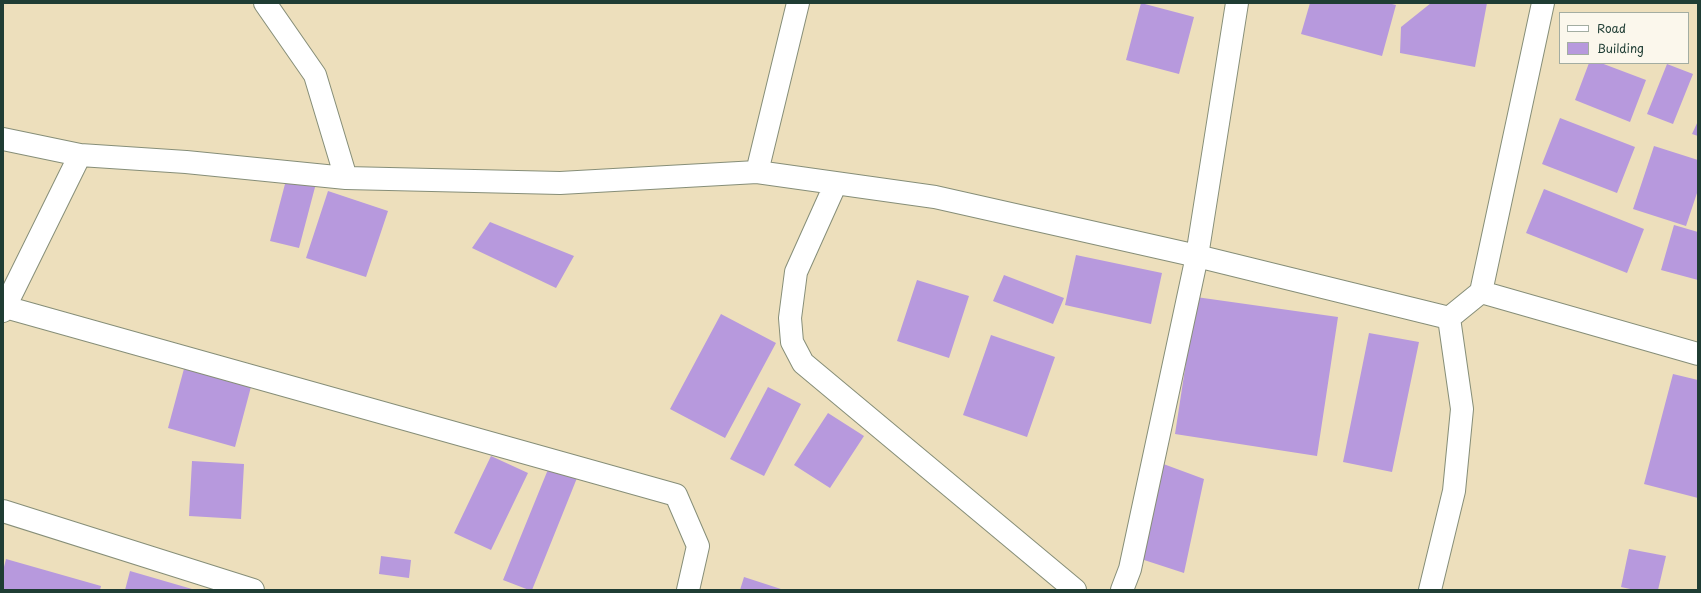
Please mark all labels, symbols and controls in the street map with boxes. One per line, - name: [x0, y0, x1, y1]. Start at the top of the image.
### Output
- legend: [1559, 12, 1689, 64]
- text: Road: [1597, 19, 1626, 37]
- text: Building: [1597, 39, 1644, 57]

